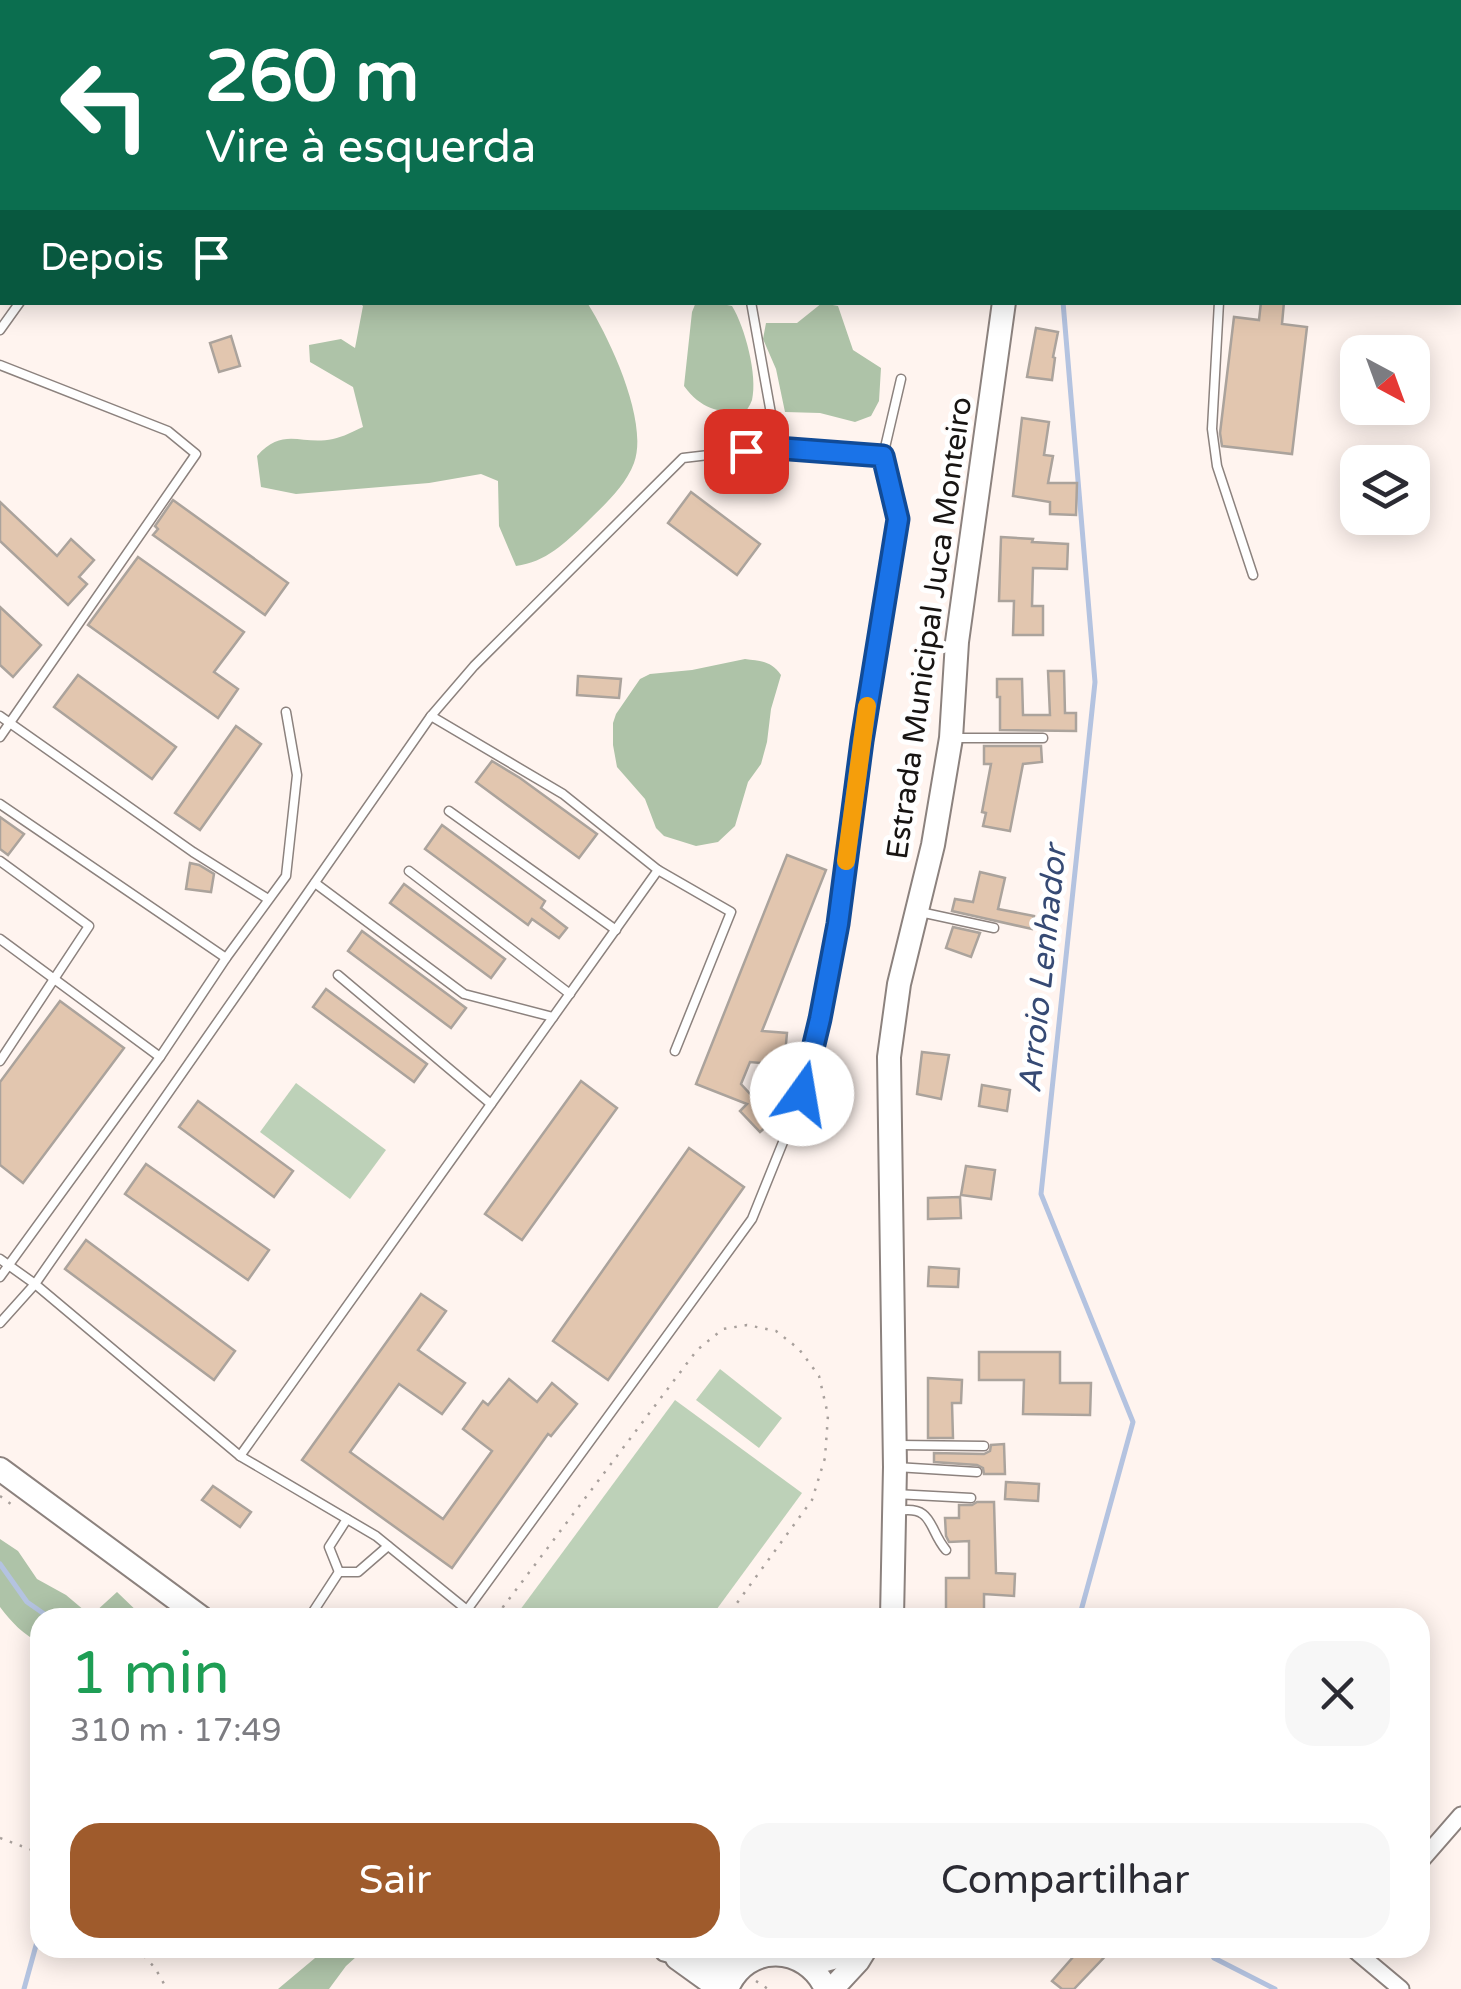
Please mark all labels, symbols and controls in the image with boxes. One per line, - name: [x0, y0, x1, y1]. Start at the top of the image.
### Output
- text: 260 m: [205, 36, 419, 120]
- icon: left: [40, 40, 170, 170]
- text: Vire à esquerda: [205, 121, 536, 175]
- icon: arrive: [184, 230, 239, 285]
- text: Depois: [40, 235, 164, 281]
- north arrow: [1340, 335, 1430, 425]
- map controls: [1340, 335, 1430, 535]
- street label: Estrada Municipal Juca Monteiro: [879, 395, 980, 862]
- pin: [704, 409, 789, 494]
- icon: arrive: [719, 424, 774, 479]
- button: layers: [1340, 445, 1430, 535]
- water label: Arroio Lenhador: [1011, 840, 1075, 1095]
- position arrow: [750, 1042, 854, 1146]
- text: 1 min: [70, 1638, 230, 1710]
- button: close: [1285, 1641, 1390, 1746]
- text: 310 m · 17:49: [70, 1712, 282, 1750]
- button: Sair: [70, 1823, 720, 1938]
- button: Compartilhar: [740, 1823, 1390, 1938]

